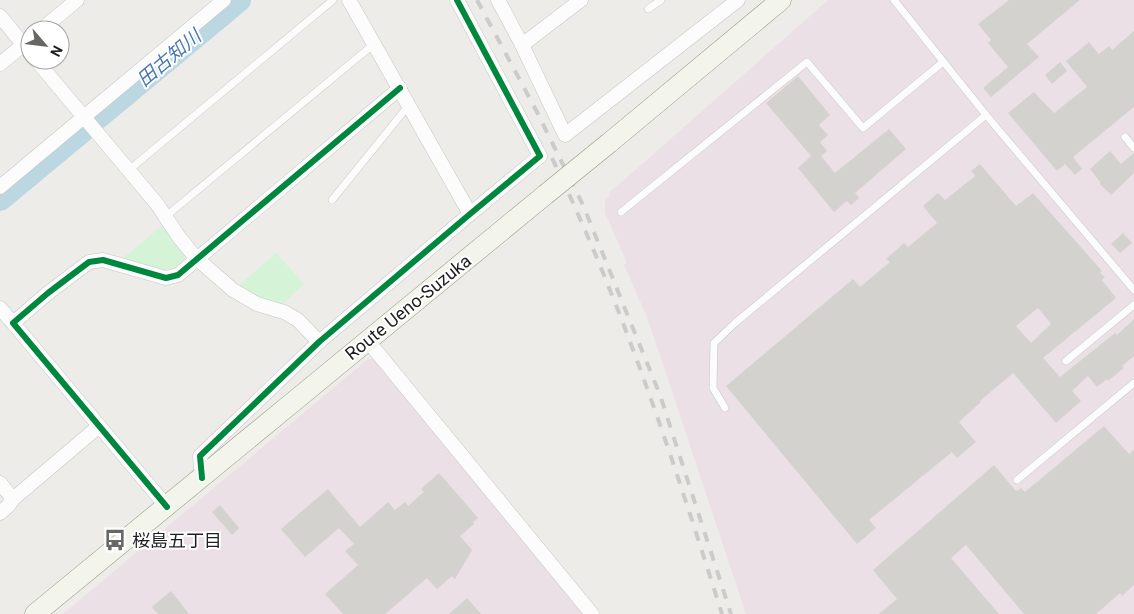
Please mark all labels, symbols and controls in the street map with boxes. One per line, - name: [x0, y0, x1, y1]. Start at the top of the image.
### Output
- north arrow: [20, 20, 70, 70]
- water label: 田古知川: [132, 23, 207, 91]
- text: N: [47, 43, 66, 59]
- street label: Route Ueno-Suzuka: [341, 250, 475, 364]
- bus stop icon: 桜島五丁目: [102, 527, 128, 553]
- place label: 桜島五丁目: [132, 530, 222, 551]

